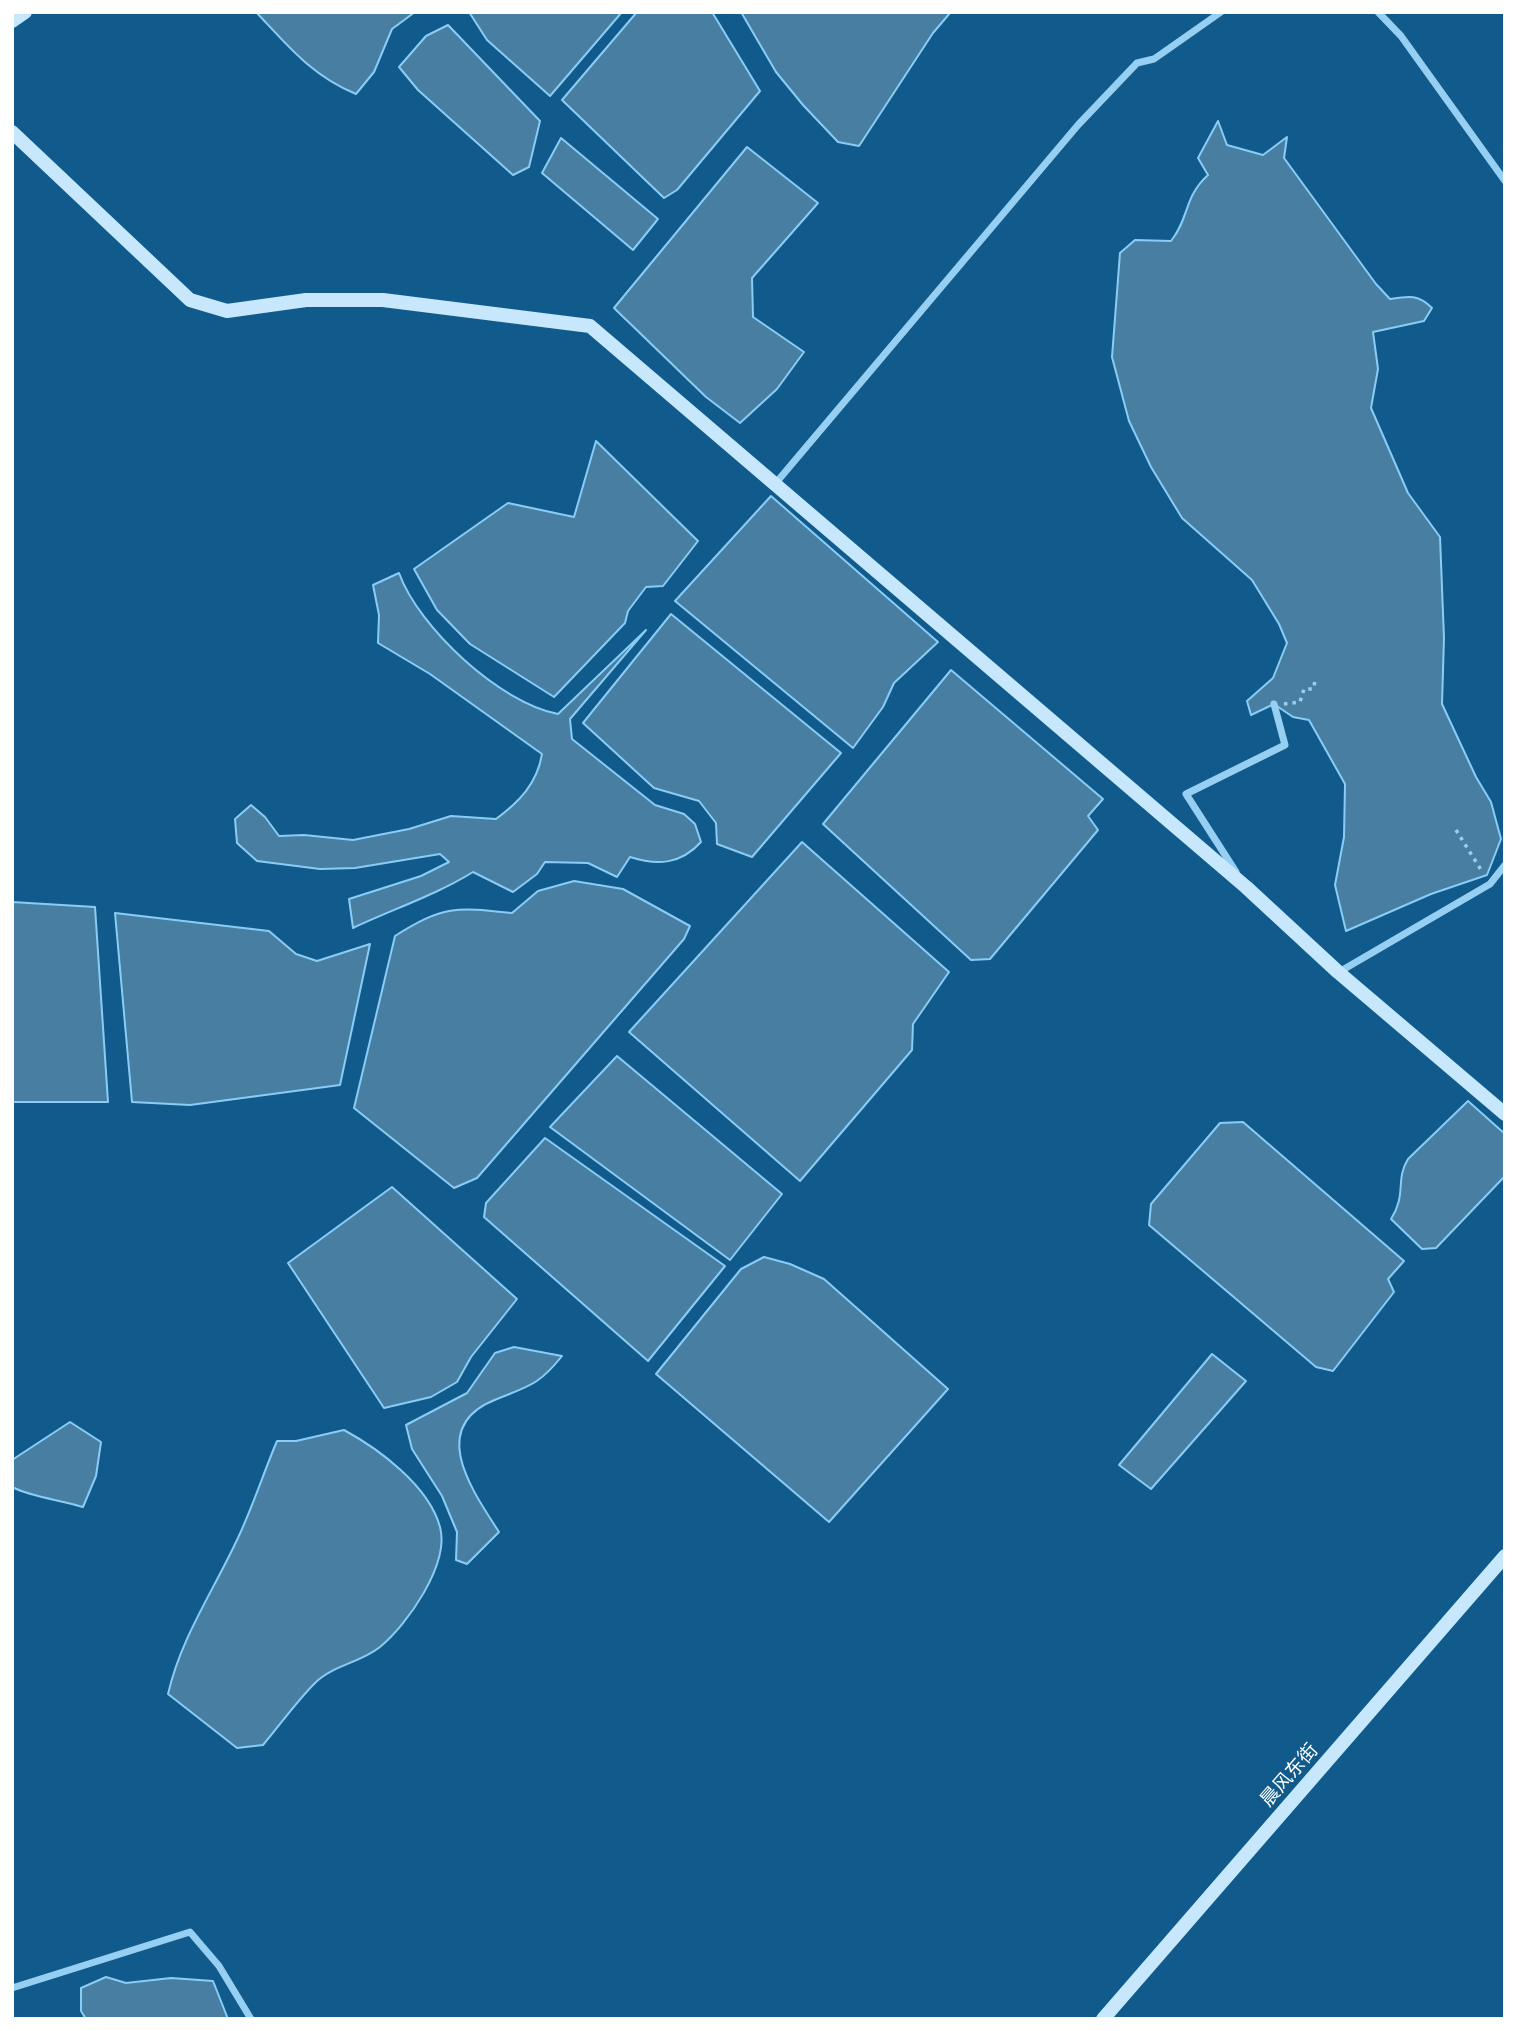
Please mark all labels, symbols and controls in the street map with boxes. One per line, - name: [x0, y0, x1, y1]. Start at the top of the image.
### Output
- street label: 晨风东街: [1255, 1739, 1323, 1811]

